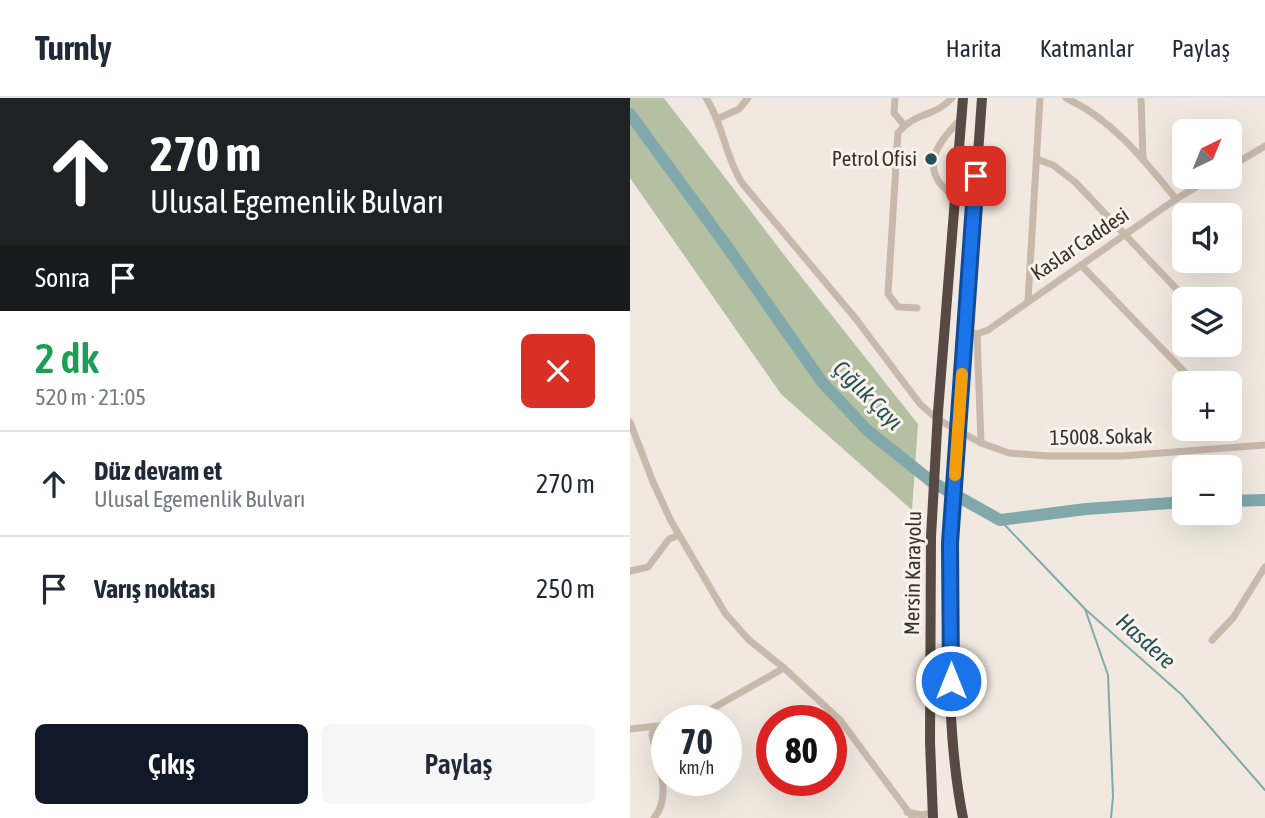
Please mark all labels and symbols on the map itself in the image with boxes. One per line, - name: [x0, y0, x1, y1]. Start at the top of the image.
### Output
- north arrow: [1172, 119, 1242, 189]
- place label: Petrol Ofisi: [832, 146, 917, 170]
- pin: [946, 146, 1006, 206]
- marker: Petrol Ofisi: [923, 151, 939, 167]
- street label: Kaslar Caddesi: [1026, 202, 1133, 285]
- water label: Çığlık Çayı: [828, 355, 908, 435]
- street label: 15008. Sokak: [1049, 423, 1153, 449]
- street label: Mersin Karayolu: [899, 511, 925, 635]
- water label: Hasdere: [1111, 608, 1181, 674]
- position arrow: [914, 644, 988, 718]
- speed limit sign: 80: [756, 705, 847, 796]

